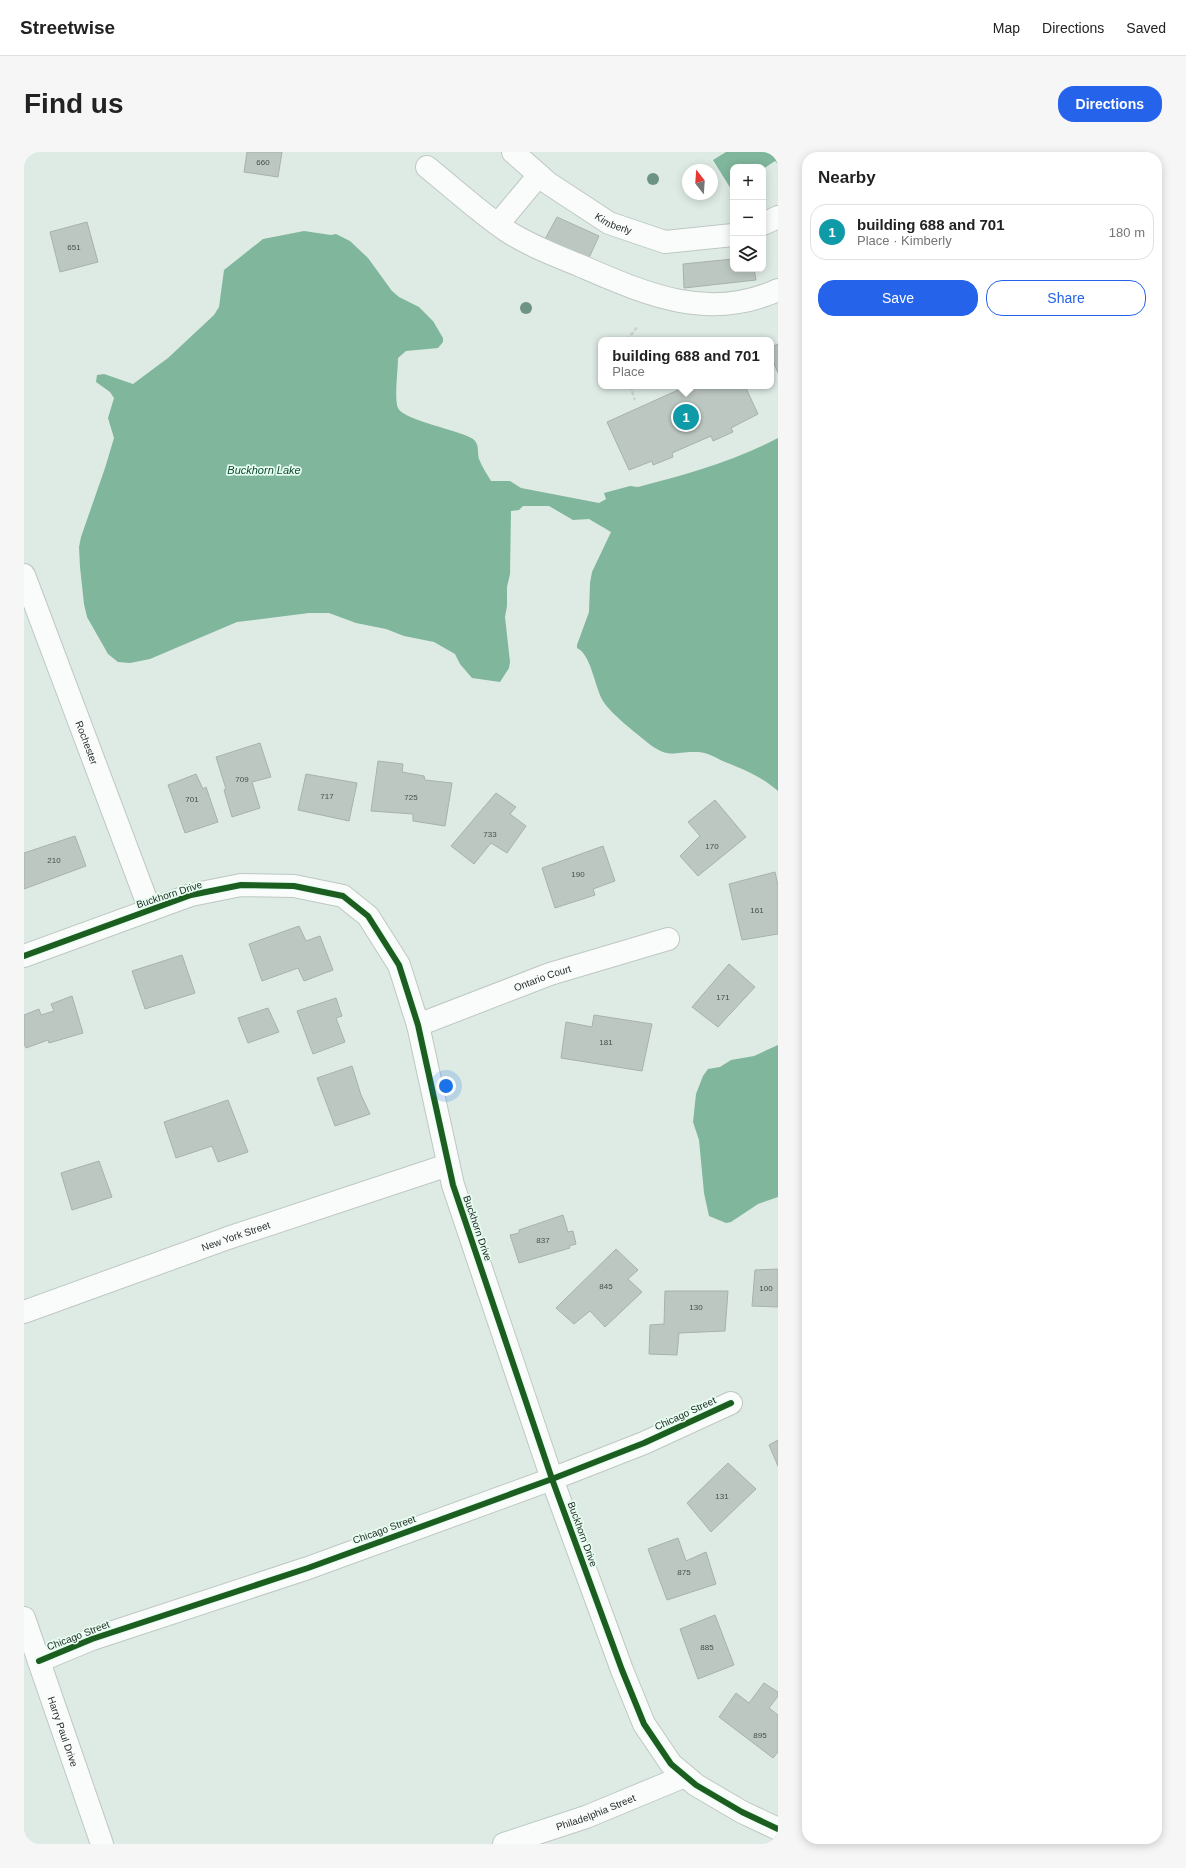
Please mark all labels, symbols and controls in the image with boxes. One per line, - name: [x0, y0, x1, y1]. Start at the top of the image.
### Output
- text: Streetwise: [20, 17, 115, 38]
- text: Map: [993, 20, 1020, 36]
- text: Directions: [1042, 20, 1104, 36]
- text: Saved: [1126, 20, 1166, 36]
- button: Directions: [1058, 86, 1162, 122]
- text: Find us: [24, 88, 124, 119]
- house number: 660: [256, 158, 270, 167]
- north arrow: [682, 164, 718, 200]
- map controls: [730, 164, 766, 272]
- button: +: [730, 164, 766, 200]
- text: Nearby: [818, 168, 876, 187]
- button: −: [730, 200, 766, 236]
- street label: Kimberly: [593, 210, 633, 236]
- text: building 688 and 701: [857, 216, 1005, 233]
- text: 1: [828, 225, 836, 240]
- text: 180 m: [1109, 225, 1145, 240]
- text: Place · Kimberly: [857, 233, 952, 248]
- button: layers: [730, 236, 766, 272]
- house number: 651: [67, 243, 81, 252]
- button: Save: [818, 280, 978, 316]
- button: Share: [986, 280, 1146, 316]
- popup: [598, 337, 774, 389]
- text: building 688 and 701: [612, 347, 760, 364]
- text: Place: [612, 364, 645, 379]
- pin: 1: [673, 402, 699, 432]
- water label: Buckhorn Lake: [227, 464, 301, 476]
- street label: Rochester: [73, 719, 100, 767]
- house number: 709: [235, 775, 249, 784]
- house number: 717: [320, 792, 334, 801]
- house number: 725: [404, 793, 418, 802]
- house number: 701: [185, 795, 199, 804]
- house number: 733: [483, 830, 497, 839]
- house number: 170: [705, 842, 719, 851]
- house number: 210: [47, 856, 61, 865]
- house number: 190: [571, 870, 585, 879]
- street label: Buckhorn Drive: [135, 879, 204, 910]
- house number: 161: [750, 906, 764, 915]
- street label: Ontario Court: [512, 963, 573, 993]
- house number: 171: [716, 993, 730, 1002]
- house number: 181: [599, 1038, 613, 1047]
- your location: [436, 1076, 456, 1096]
- street label: Buckhorn Drive: [461, 1194, 494, 1263]
- street label: New York Street: [200, 1219, 272, 1253]
- house number: 837: [536, 1236, 550, 1245]
- house number: 845: [599, 1282, 613, 1291]
- house number: 100: [759, 1284, 773, 1293]
- house number: 130: [689, 1303, 703, 1312]
- street label: Chicago Street: [653, 1394, 718, 1432]
- house number: 131: [715, 1492, 729, 1501]
- street label: Buckhorn Drive: [566, 1500, 600, 1569]
- street label: Chicago Street: [351, 1513, 417, 1546]
- house number: 875: [677, 1568, 691, 1577]
- street label: Chicago Street: [45, 1618, 111, 1652]
- house number: 885: [700, 1643, 714, 1652]
- street label: Harry Paul Drive: [45, 1695, 80, 1769]
- house number: 895: [753, 1731, 767, 1740]
- street label: Philadelphia Street: [555, 1792, 637, 1833]

